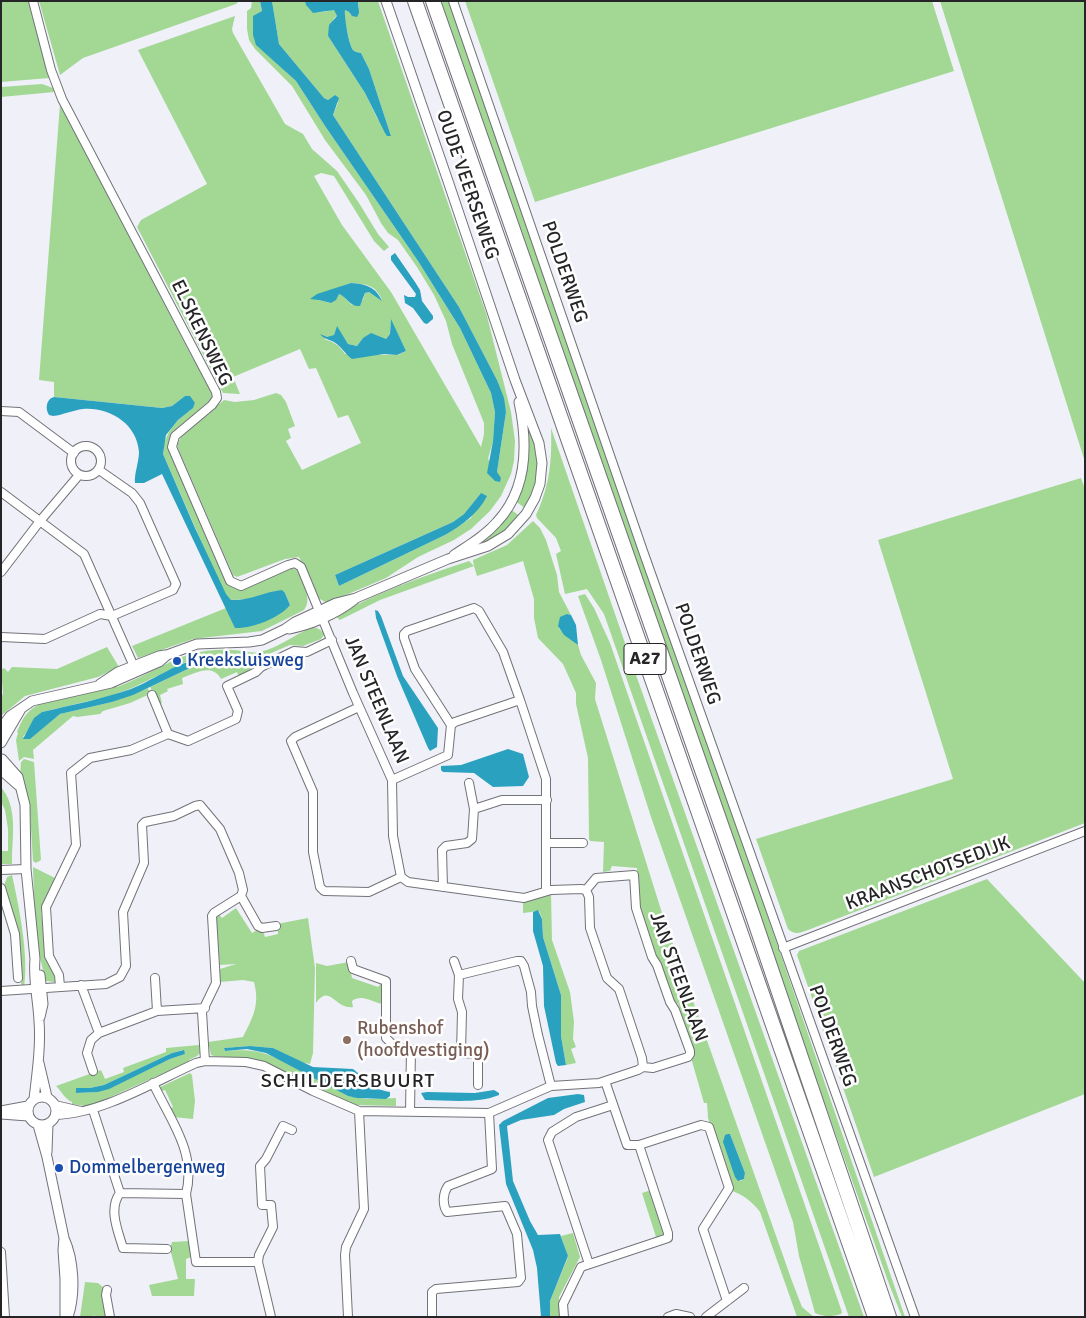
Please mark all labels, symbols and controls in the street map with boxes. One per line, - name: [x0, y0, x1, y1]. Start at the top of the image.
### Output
- street label: OUDE VEERSEWEG: [431, 107, 503, 263]
- street label: POLDERWEG: [536, 218, 592, 326]
- street label: ELSKENSWEG: [166, 276, 236, 390]
- street label: POLDERWEG: [669, 600, 725, 708]
- street label: JAN STEENLAAN: [339, 633, 413, 767]
- road number: A27: [624, 644, 666, 674]
- place label: Kreeksluisweg: [187, 650, 304, 672]
- marker: Kreeksluisweg: [171, 655, 183, 667]
- street label: KRAANSCHOTSEDIJK: [843, 832, 1013, 916]
- street label: JAN STEENLAAN: [644, 909, 712, 1045]
- street label: POLDERWEG: [803, 982, 861, 1090]
- place label: Rubenshof (hoofdvestiging): [357, 1018, 490, 1062]
- marker: Rubenshof (hoofdvestiging): [341, 1034, 353, 1046]
- district label: SCHILDERSBUURT: [259, 1070, 437, 1094]
- place label: Dommelbergenweg: [69, 1157, 226, 1179]
- marker: Dommelbergenweg: [53, 1162, 65, 1174]

